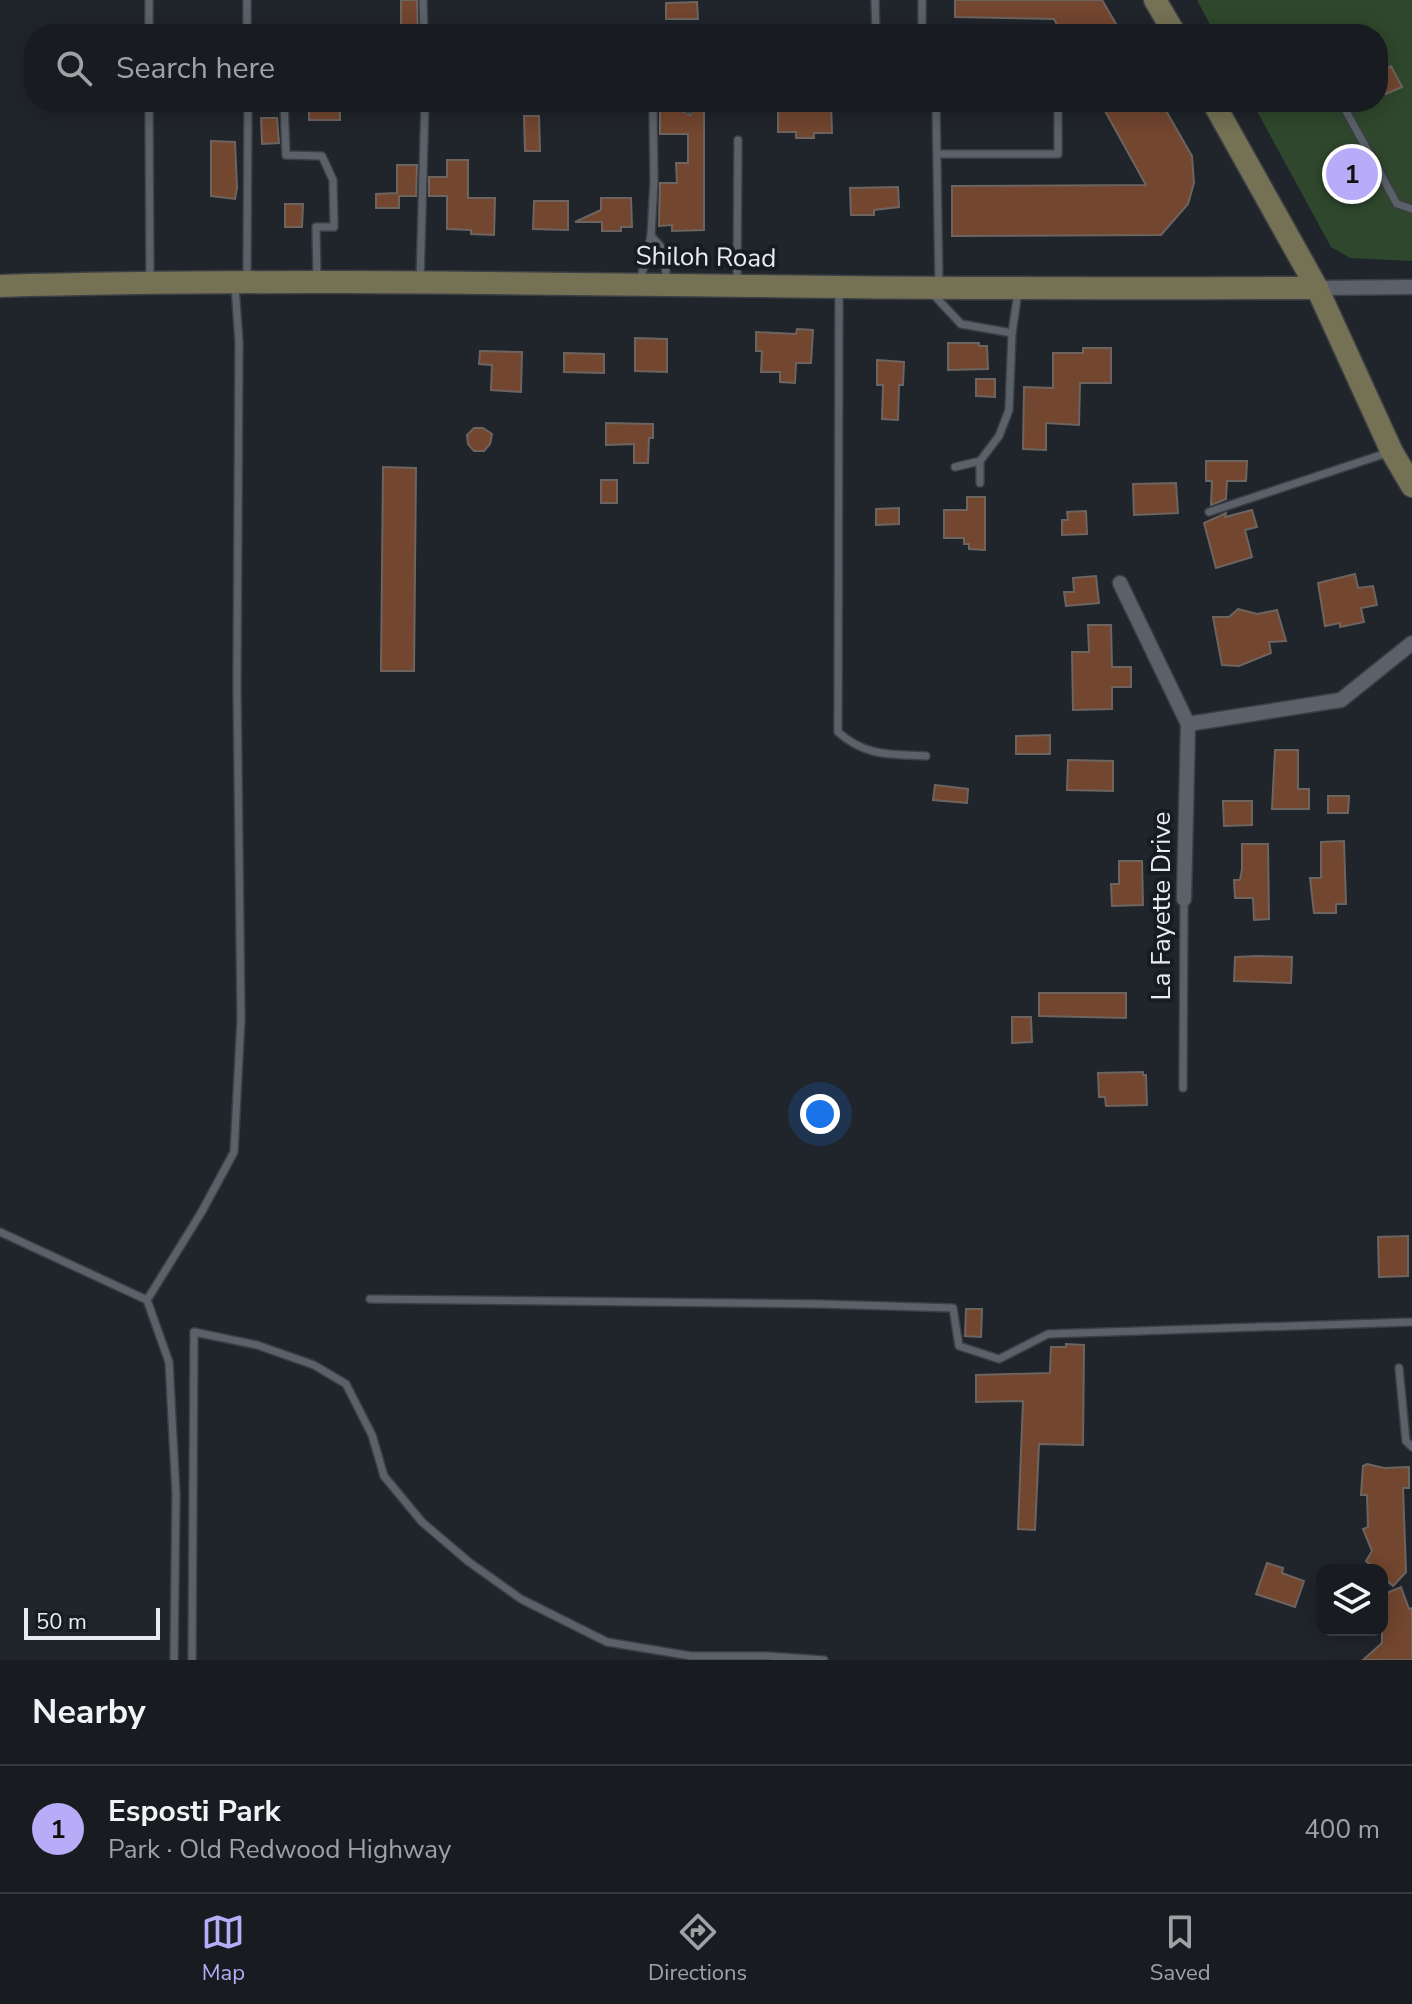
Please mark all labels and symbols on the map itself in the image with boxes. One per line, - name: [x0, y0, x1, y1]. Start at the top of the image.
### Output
- pin: 1: [1326, 144, 1378, 204]
- street label: Shiloh Road: [635, 238, 777, 276]
- street label: La Fayette Drive: [1144, 812, 1179, 1000]
- your location: [800, 1094, 840, 1134]
- scale bar: [24, 1604, 160, 1640]

